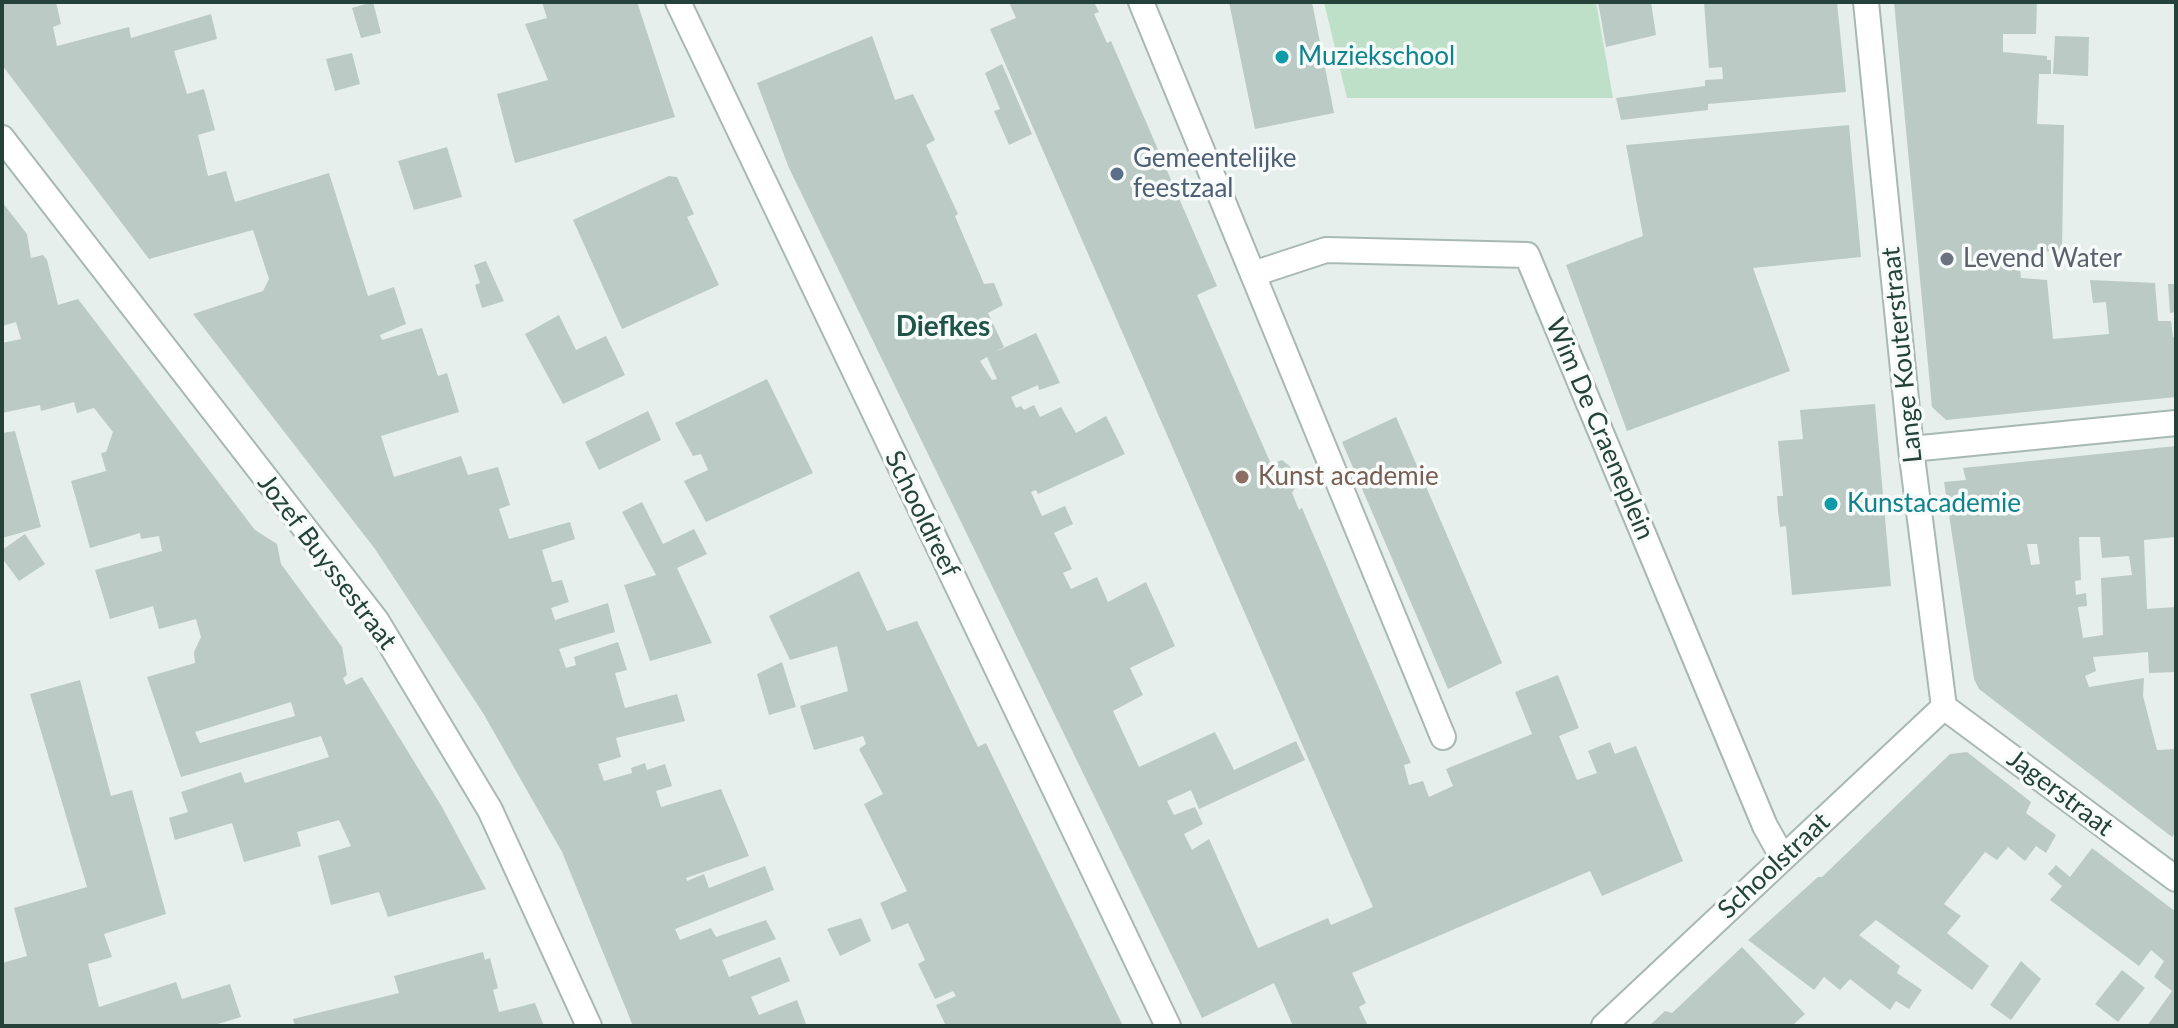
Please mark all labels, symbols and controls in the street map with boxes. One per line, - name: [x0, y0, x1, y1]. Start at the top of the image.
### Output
- place label: Muziekschool: [1298, 41, 1455, 73]
- marker: Muziekschool: [1273, 48, 1291, 66]
- place label: Gemeentelijke feestzaal: [1133, 143, 1297, 204]
- marker: Gemeentelijke feestzaal: [1108, 165, 1126, 183]
- place label: Levend Water: [1963, 243, 2122, 275]
- street label: Lange Kouterstraat: [1875, 245, 1929, 465]
- marker: Levend Water: [1938, 250, 1956, 268]
- district label: Diefkes: [896, 310, 990, 344]
- street label: Wim De Craeneplein: [1539, 314, 1661, 544]
- street label: Schooldreef: [878, 446, 966, 582]
- place label: Kunst academie: [1258, 461, 1439, 493]
- street label: Jozef Buyssestraat: [251, 468, 403, 656]
- marker: Kunst academie: [1233, 468, 1251, 486]
- place label: Kunstacademie: [1847, 488, 2021, 520]
- marker: Kunstacademie: [1822, 495, 1840, 513]
- street label: Jagerstraat: [2001, 743, 2119, 843]
- street label: Schoolstraat: [1712, 806, 1836, 926]

